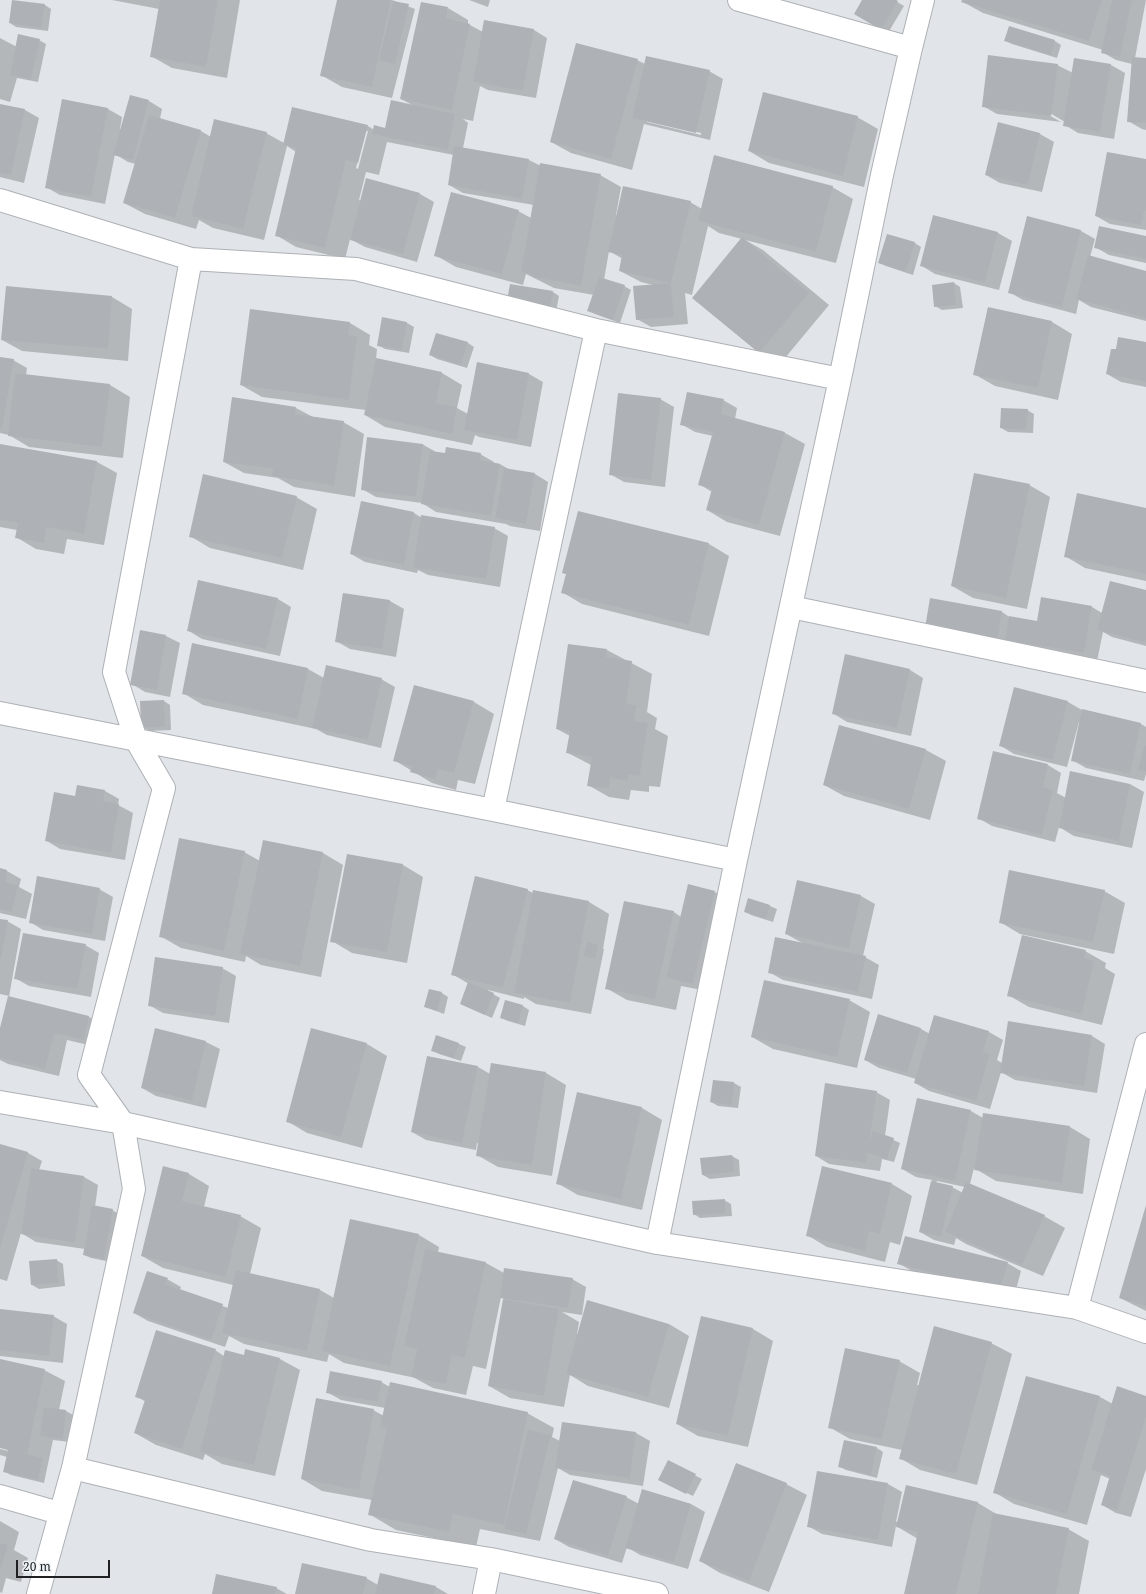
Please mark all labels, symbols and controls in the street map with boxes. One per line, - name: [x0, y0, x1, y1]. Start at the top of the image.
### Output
- scale bar: [18, 1552, 112, 1578]
- text: 20 m: [23, 1558, 51, 1575]

